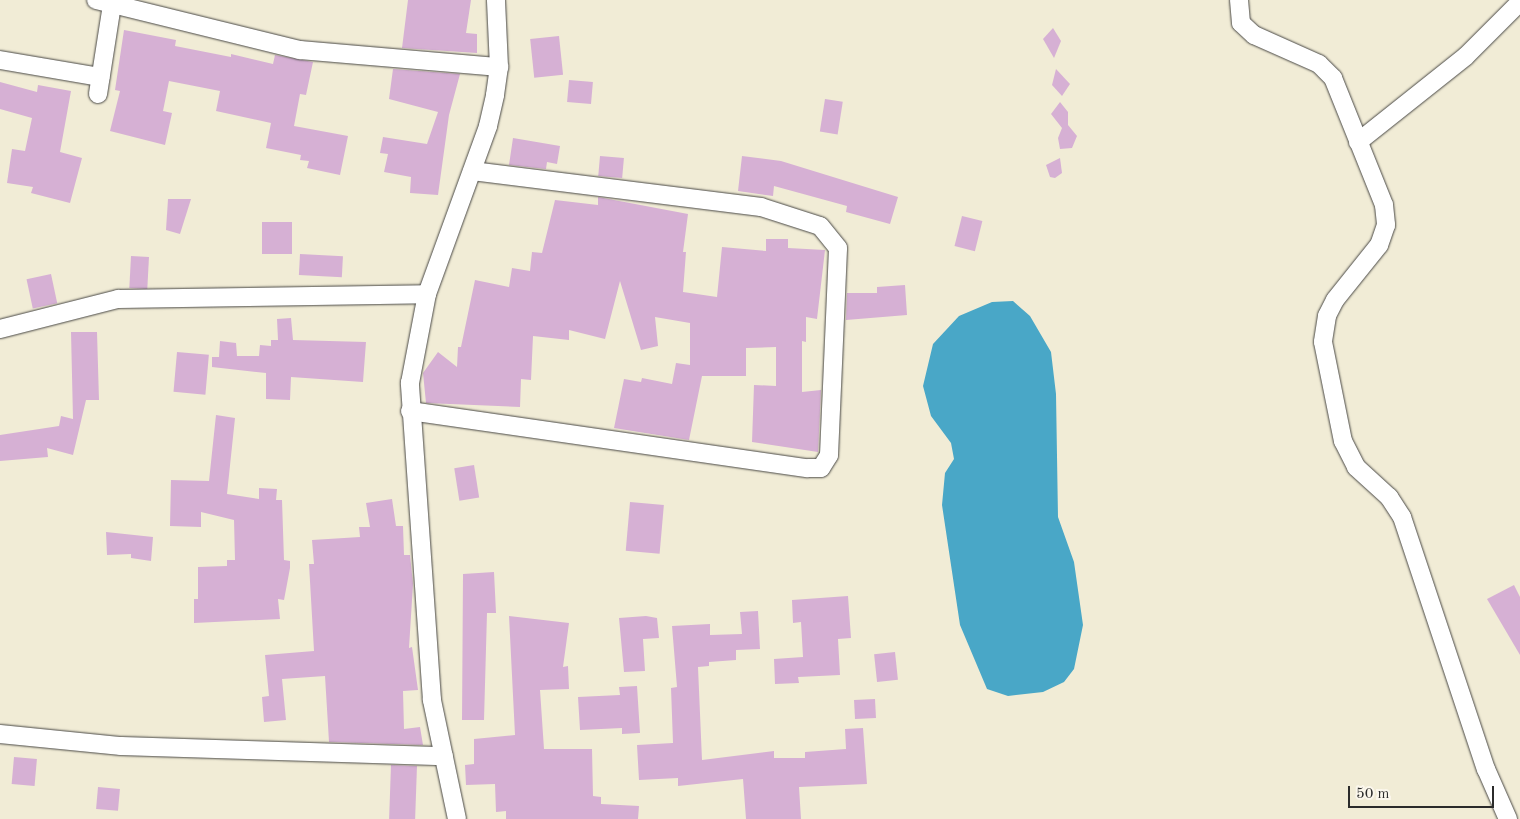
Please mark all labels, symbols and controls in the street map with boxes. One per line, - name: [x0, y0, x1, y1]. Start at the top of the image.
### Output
- scale bar: [1350, 776, 1496, 808]
- text: 50 m: [1356, 787, 1390, 802]

